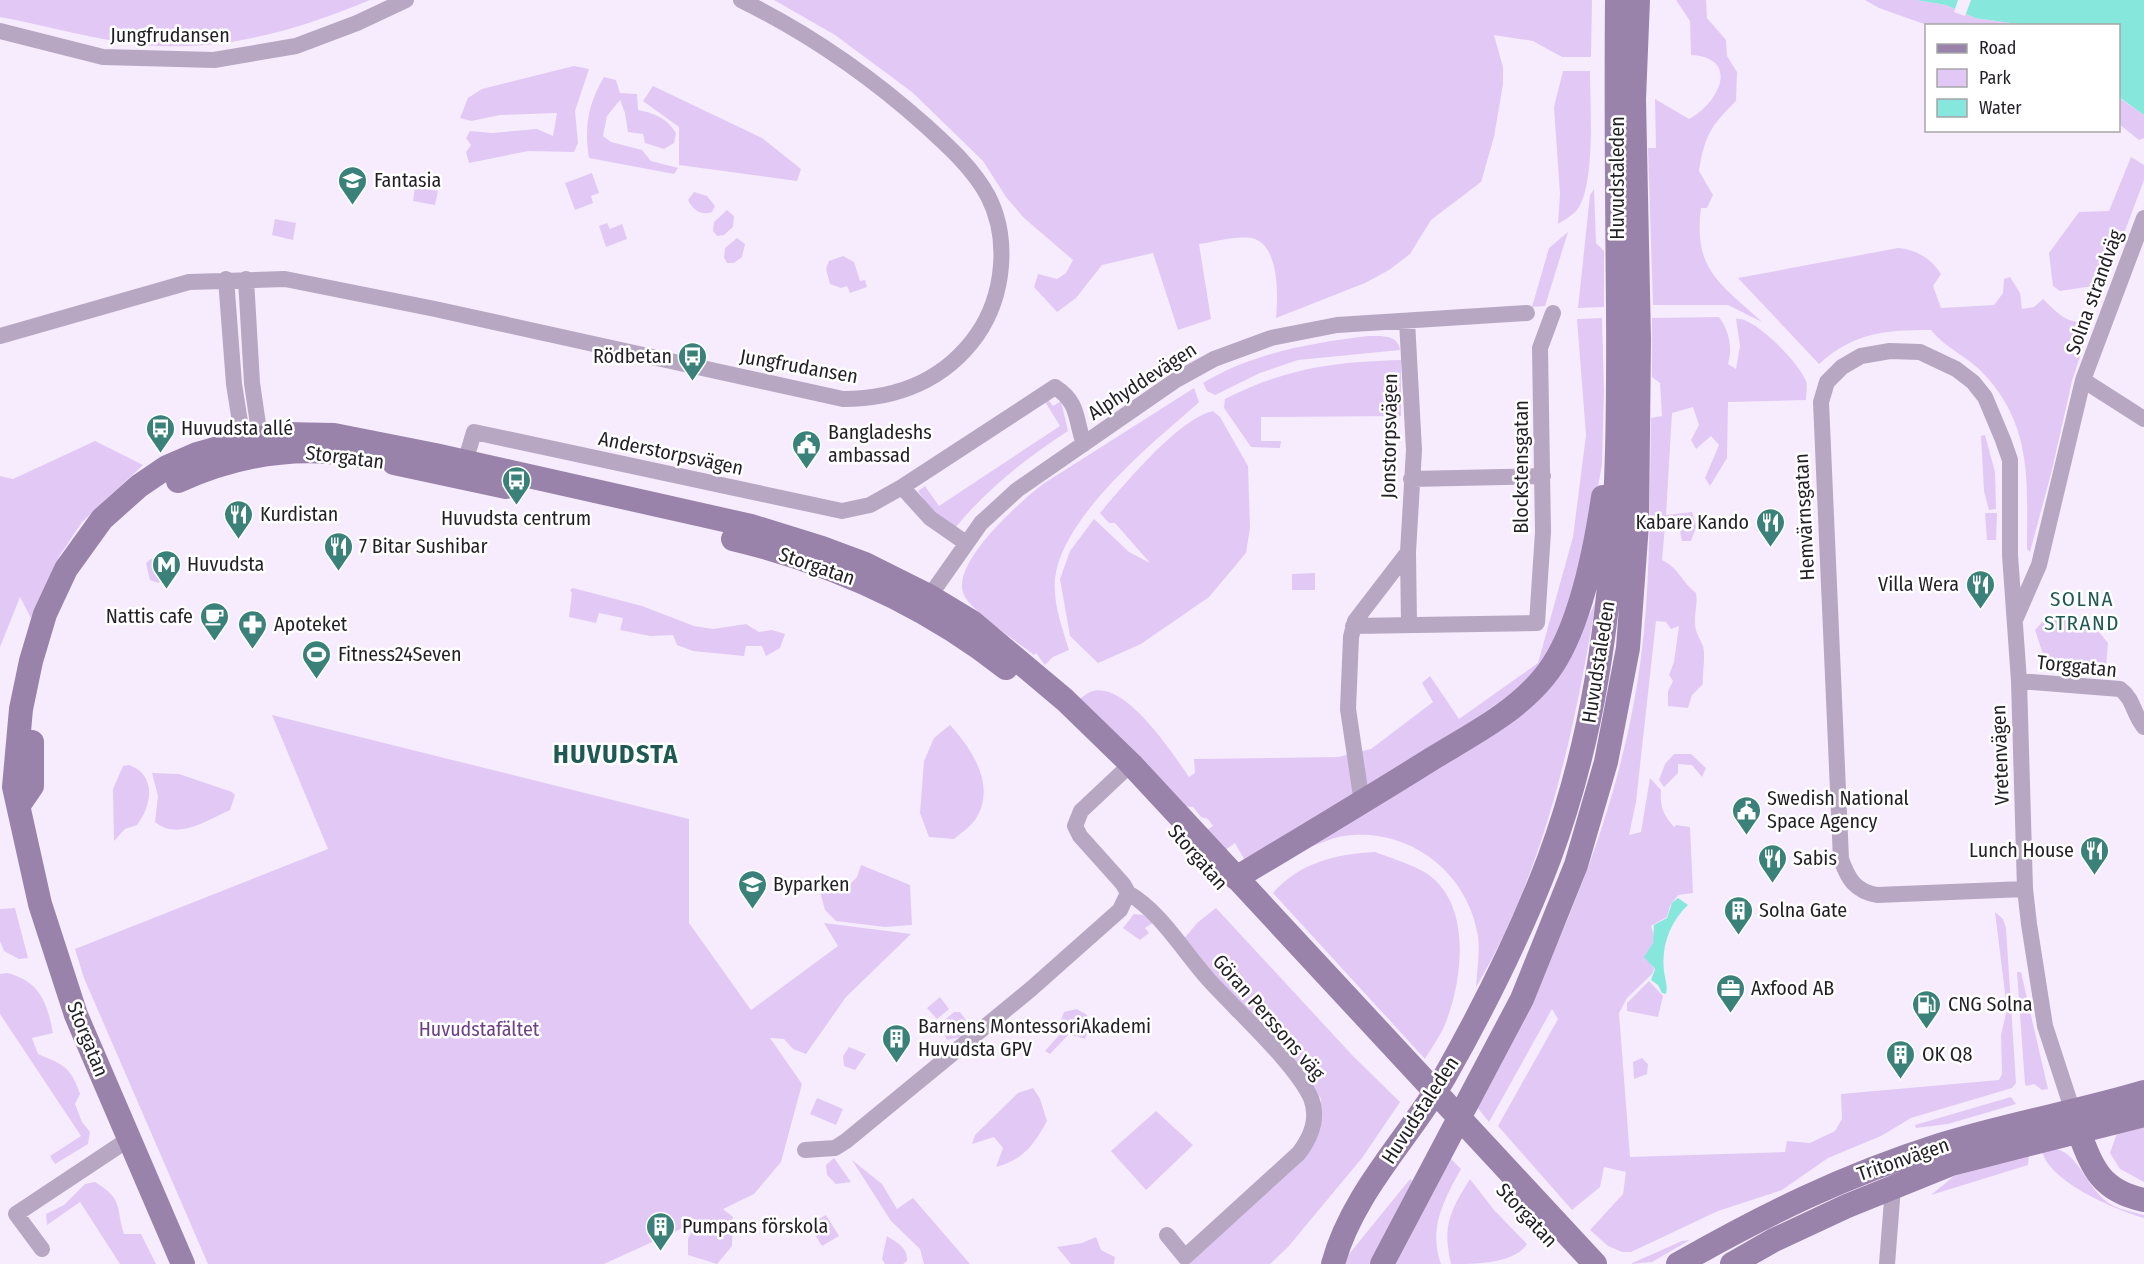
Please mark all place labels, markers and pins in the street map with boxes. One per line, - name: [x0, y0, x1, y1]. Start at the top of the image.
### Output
- school or university icon: Fantasia: [337, 164, 369, 206]
- place label: Fantasia: [374, 168, 441, 192]
- bus stop icon: Rödbetan: [677, 340, 709, 382]
- place label: Rödbetan: [593, 344, 672, 368]
- bus stop icon: Huvudsta allé: [144, 412, 176, 454]
- place label: Huvudsta allé: [181, 416, 293, 440]
- place label: Bangladeshs ambassad: [828, 420, 932, 467]
- public building icon: Bangladeshs ambassad: [791, 428, 823, 470]
- bus stop icon: Huvudsta centrum: [500, 464, 532, 506]
- restaurant icon: Kurdistan: [223, 498, 255, 540]
- place label: Kurdistan: [260, 502, 338, 526]
- place label: Huvudsta centrum: [441, 506, 591, 530]
- restaurant icon: Kabare Kando: [1754, 506, 1786, 548]
- place label: Kabare Kando: [1635, 510, 1749, 534]
- restaurant icon: 7 Bitar Sushibar: [322, 530, 354, 572]
- place label: 7 Bitar Sushibar: [359, 534, 487, 558]
- metro station icon: Huvudsta: [150, 548, 182, 590]
- place label: Huvudsta: [187, 552, 264, 576]
- restaurant icon: Villa Wera: [1964, 568, 1996, 610]
- place label: Villa Wera: [1878, 572, 1959, 596]
- cafe icon: Nattis cafe: [198, 600, 230, 642]
- place label: Nattis cafe: [106, 604, 193, 628]
- pharmacy icon: Apoteket: [237, 608, 269, 650]
- place label: Apoteket: [274, 612, 348, 636]
- sports icon: Fitness24Seven: [301, 638, 333, 680]
- place label: Fitness24Seven: [338, 642, 462, 666]
- place label: Swedish National Space Agency: [1767, 786, 1909, 833]
- public building icon: Swedish National Space Agency: [1730, 794, 1762, 836]
- restaurant icon: Lunch House: [2079, 834, 2111, 876]
- place label: Lunch House: [1969, 838, 2074, 862]
- restaurant icon: Sabis: [1756, 842, 1788, 884]
- place label: Sabis: [1793, 846, 1837, 870]
- school or university icon: Byparken: [736, 868, 768, 910]
- place label: Byparken: [773, 872, 850, 896]
- building icon: Solna Gate: [1722, 894, 1754, 936]
- place label: Solna Gate: [1759, 898, 1847, 922]
- office icon: Axfood AB: [1714, 972, 1746, 1014]
- place label: Axfood AB: [1751, 976, 1834, 1000]
- fuel station icon: CNG Solna: [1911, 988, 1943, 1030]
- place label: CNG Solna: [1948, 992, 2033, 1016]
- place label: Barnens MontessoriAkademi Huvudsta GPV: [918, 1014, 1151, 1061]
- building icon: Barnens MontessoriAkademi Huvudsta GPV: [881, 1022, 913, 1064]
- building icon: OK Q8: [1885, 1038, 1917, 1080]
- place label: OK Q8: [1922, 1042, 1972, 1066]
- building icon: Pumpans förskola: [645, 1210, 677, 1252]
- place label: Pumpans förskola: [682, 1214, 828, 1238]

